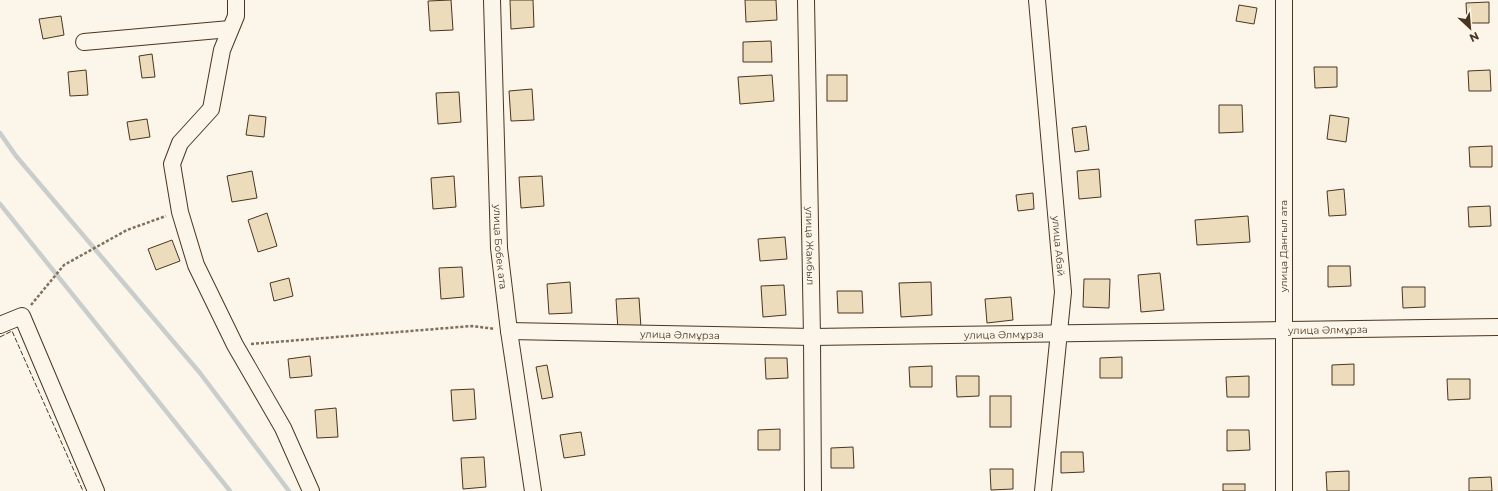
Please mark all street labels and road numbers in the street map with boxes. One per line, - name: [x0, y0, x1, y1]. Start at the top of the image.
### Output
- street label: улица Дангыл ата: [1277, 200, 1290, 293]
- street label: улица Бобек ата: [491, 203, 510, 290]
- street label: улица Жамбыл: [803, 206, 818, 285]
- street label: улица Абай: [1050, 214, 1068, 277]
- street label: улица Әлмұрза: [1287, 322, 1368, 337]
- street label: улица Әлмұрза: [639, 327, 720, 342]
- street label: улица Әлмұрза: [963, 327, 1044, 341]

